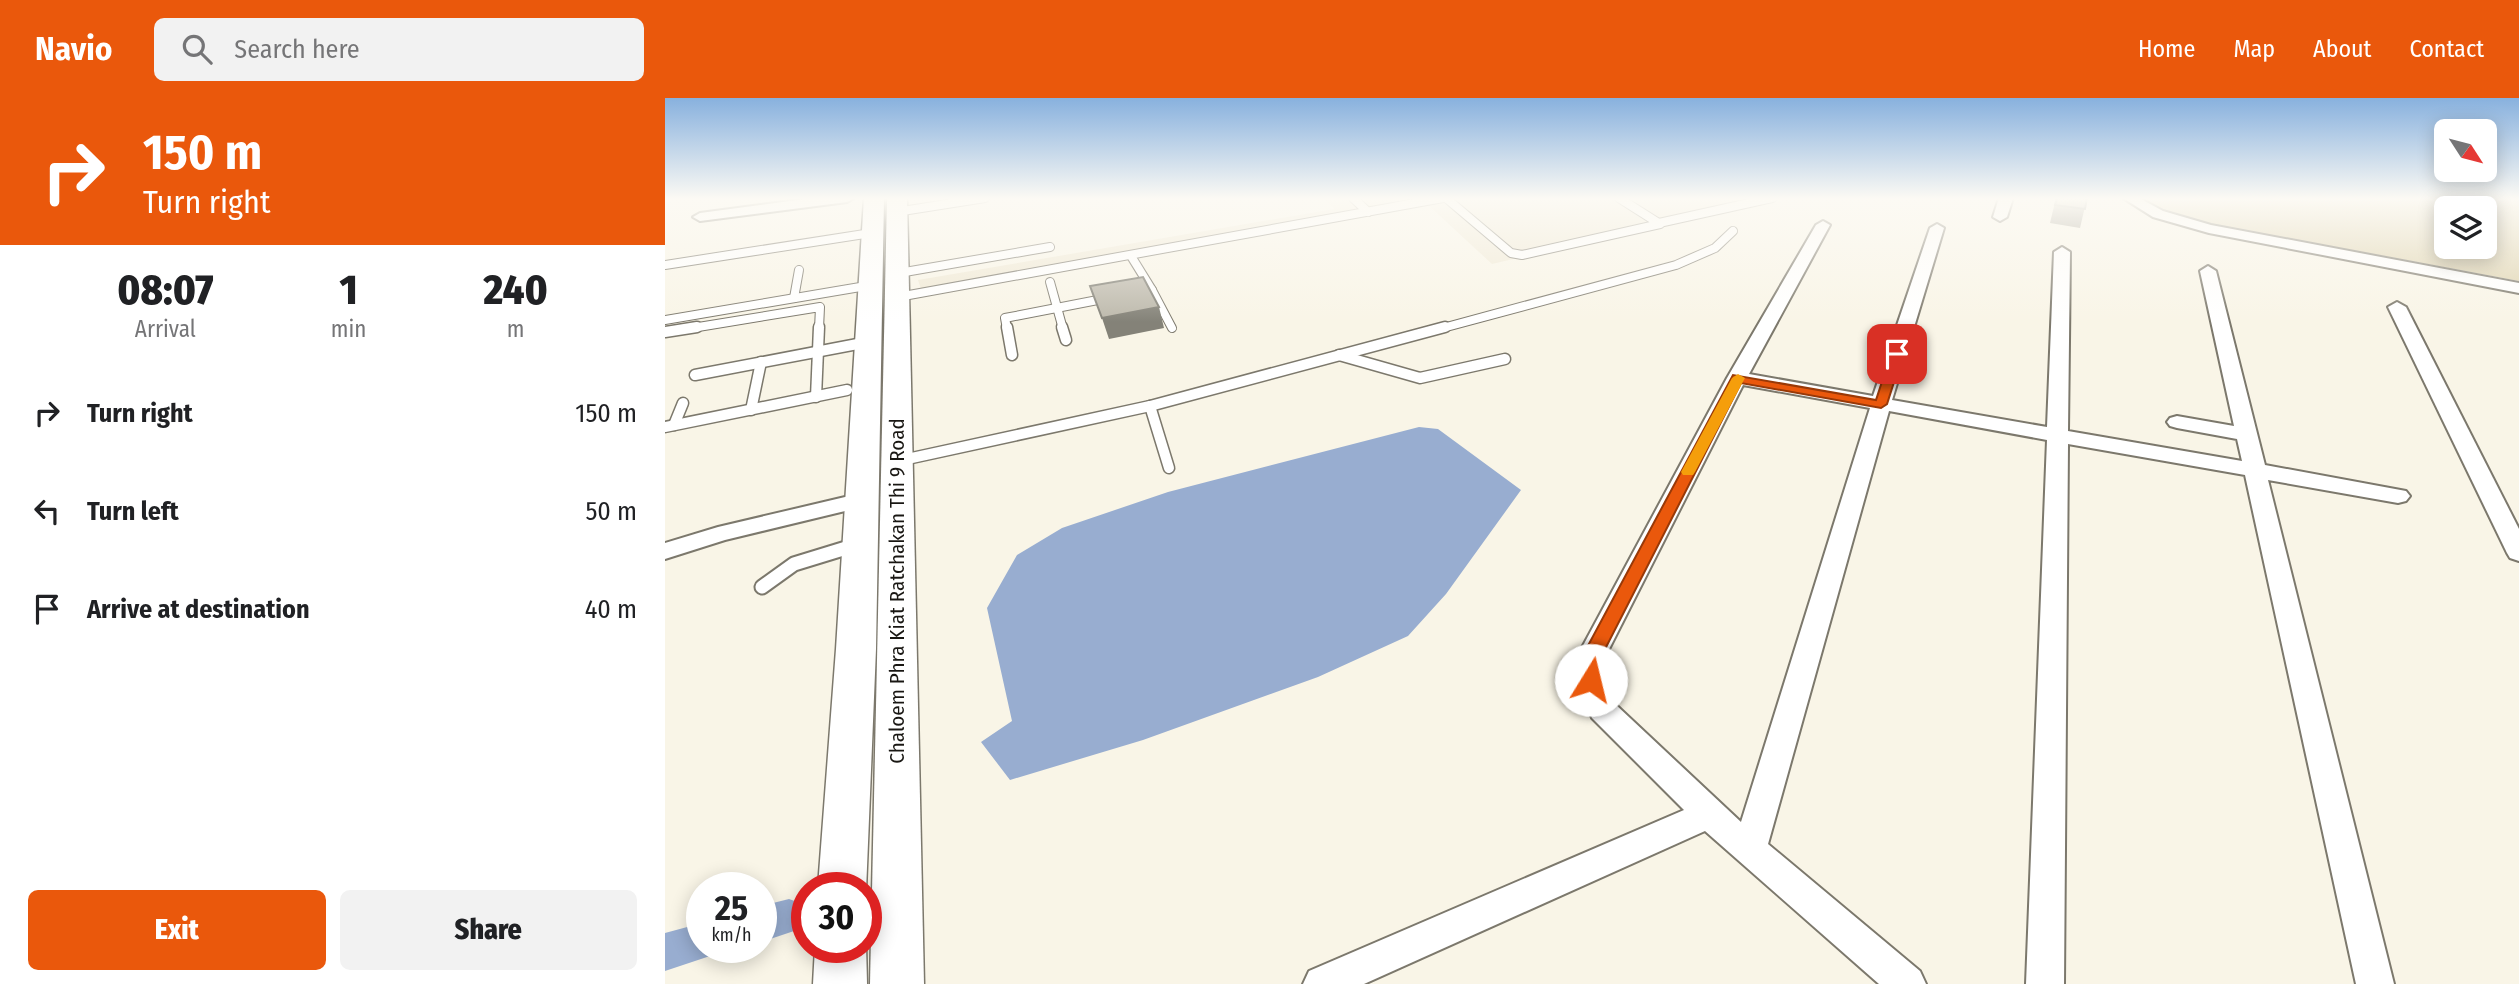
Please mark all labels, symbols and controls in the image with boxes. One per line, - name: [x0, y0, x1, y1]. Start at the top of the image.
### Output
- search box: [154, 18, 644, 81]
- text: Navio: [35, 29, 112, 69]
- icon: search: [178, 30, 216, 68]
- text: Search here: [234, 34, 360, 65]
- text: Home: [2138, 35, 2195, 63]
- text: Map: [2233, 35, 2275, 63]
- text: About: [2313, 35, 2371, 63]
- text: Contact: [2409, 35, 2484, 63]
- north arrow: [2434, 119, 2497, 182]
- map controls: [2434, 119, 2497, 259]
- text: 150 m: [143, 123, 262, 182]
- icon: right: [28, 126, 119, 217]
- text: Turn right: [143, 183, 270, 221]
- button: layers: [2434, 196, 2497, 259]
- text: 08:07: [117, 265, 213, 315]
- text: 1: [339, 265, 358, 315]
- text: 240: [484, 265, 548, 315]
- text: Arrival: [135, 315, 196, 343]
- text: min: [331, 315, 366, 343]
- text: m: [507, 315, 524, 343]
- pin: [1867, 324, 1927, 384]
- icon: arrive: [1878, 335, 1916, 373]
- icon: right: [28, 394, 66, 432]
- text: Turn right: [87, 398, 193, 429]
- text: 150 m: [575, 398, 637, 429]
- street label: Chaloem Phra Kiat Ratchakan Thi 9 Road: [884, 418, 910, 764]
- icon: left: [28, 492, 66, 530]
- text: Turn left: [87, 496, 179, 527]
- text: 50 m: [585, 496, 637, 527]
- icon: arrive: [28, 590, 66, 628]
- text: Arrive at destination: [87, 594, 310, 625]
- text: 40 m: [585, 594, 637, 625]
- position arrow: [1554, 643, 1628, 717]
- speed limit sign: 30: [791, 872, 882, 963]
- text: 25: [715, 887, 748, 929]
- button: Exit: [28, 890, 326, 970]
- button: Share: [340, 890, 637, 970]
- text: km/h: [711, 924, 752, 946]

